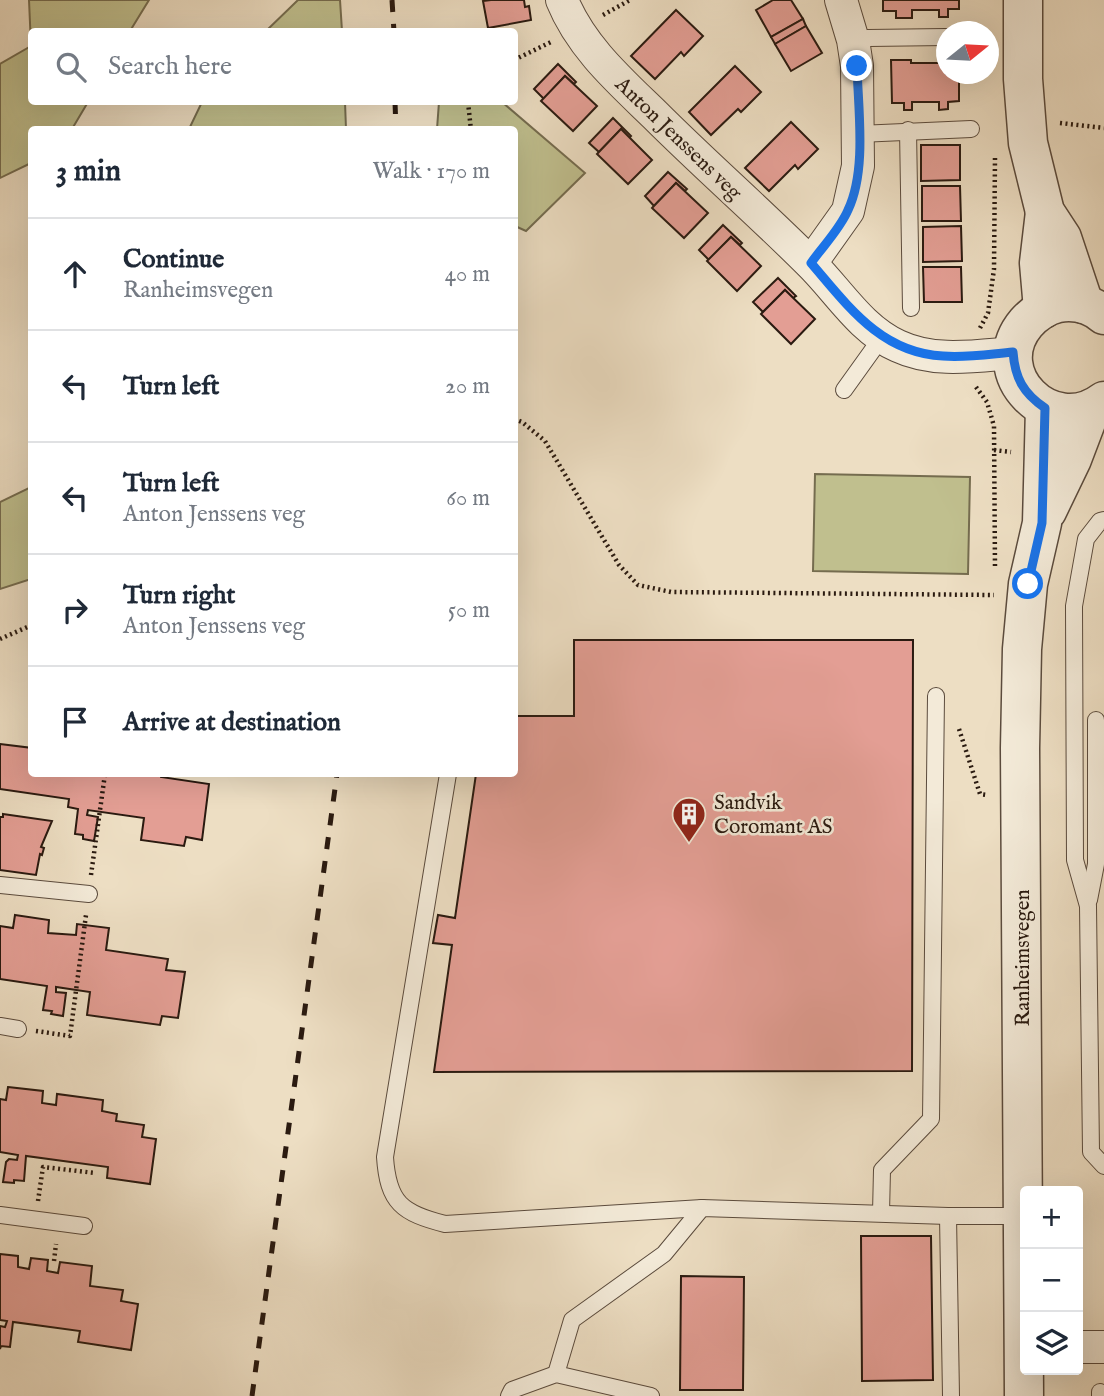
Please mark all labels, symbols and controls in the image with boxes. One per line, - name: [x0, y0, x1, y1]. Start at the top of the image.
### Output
- north arrow: [936, 21, 999, 84]
- search box: [28, 28, 518, 105]
- icon: search: [52, 48, 90, 86]
- text: Search here: [108, 50, 232, 83]
- route end: [841, 50, 872, 81]
- street label: Anton Jenssens veg: [608, 71, 748, 207]
- text: 3 min: [56, 153, 121, 191]
- text: Walk · 170 m: [372, 157, 490, 186]
- text: Continue: [123, 243, 224, 276]
- icon: ahead: [56, 255, 94, 293]
- text: 40 m: [445, 260, 490, 289]
- text: Ranheimsvegen: [123, 276, 273, 305]
- icon: left: [56, 367, 94, 405]
- text: Turn left: [123, 370, 220, 403]
- text: 20 m: [445, 372, 490, 401]
- text: Turn left: [123, 467, 220, 500]
- icon: left: [56, 479, 94, 517]
- text: 60 m: [446, 484, 490, 513]
- text: Anton Jenssens veg: [123, 500, 305, 529]
- route start: [1012, 568, 1043, 599]
- text: Turn right: [123, 579, 236, 612]
- icon: right: [56, 591, 94, 629]
- text: 50 m: [448, 596, 490, 625]
- text: Anton Jenssens veg: [123, 612, 305, 641]
- icon: arrive: [56, 703, 94, 741]
- text: Arrive at destination: [123, 706, 341, 739]
- place label: Sandvik Coromant AS: [714, 790, 832, 841]
- building icon: Sandvik Coromant AS: [670, 795, 708, 844]
- street label: Ranheimsvegen: [1010, 889, 1037, 1027]
- map controls: [1020, 1186, 1083, 1375]
- button: +: [1020, 1186, 1083, 1249]
- button: −: [1020, 1249, 1083, 1312]
- button: layers: [1020, 1312, 1083, 1375]

